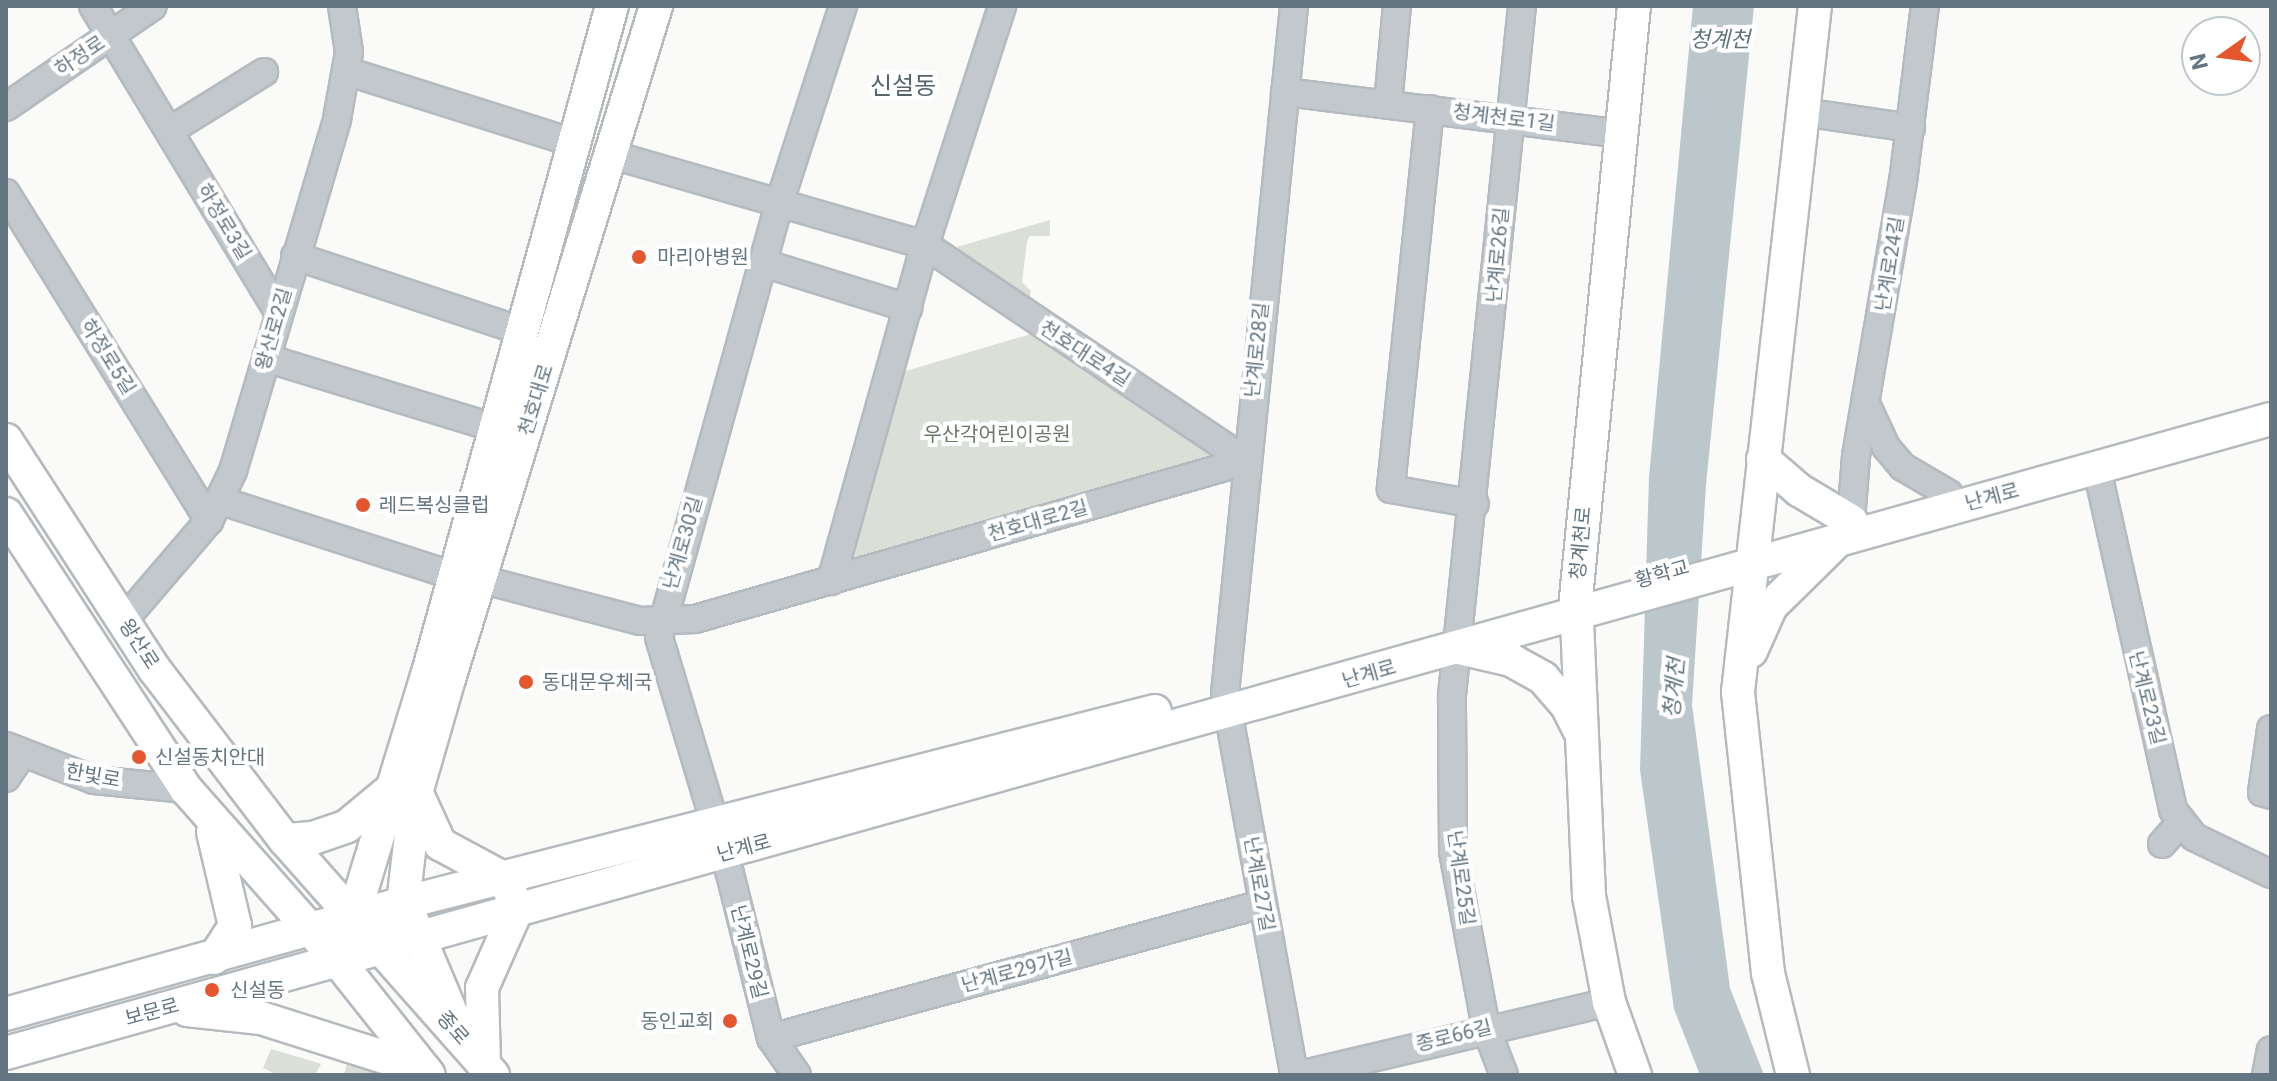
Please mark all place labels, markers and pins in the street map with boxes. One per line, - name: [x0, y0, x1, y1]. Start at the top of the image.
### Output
- place label: 마리아병원: [657, 245, 749, 269]
- marker: 마리아병원: [628, 246, 650, 268]
- place label: 레드복싱클럽: [379, 493, 489, 517]
- marker: 레드복싱클럽: [354, 496, 372, 514]
- place label: 동대문우체국: [542, 670, 652, 694]
- marker: 동대문우체국: [517, 673, 535, 691]
- place label: 신설동치안대: [155, 745, 265, 769]
- marker: 신설동치안대: [130, 748, 148, 766]
- place label: 신설동: [230, 978, 285, 1002]
- marker: 신설동: [201, 979, 223, 1001]
- place label: 동인교회: [640, 1009, 714, 1033]
- marker: 동인교회: [721, 1012, 739, 1030]

